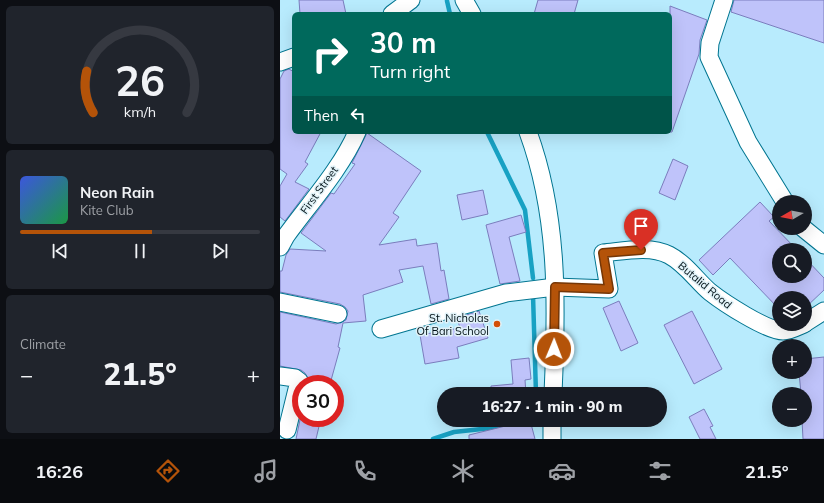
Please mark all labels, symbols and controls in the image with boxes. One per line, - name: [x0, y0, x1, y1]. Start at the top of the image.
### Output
- text: 30 m: [370, 25, 436, 60]
- icon: right: [304, 28, 356, 80]
- text: 26: [115, 54, 165, 106]
- text: Turn right: [370, 60, 450, 83]
- text: km/h: [124, 103, 156, 121]
- icon: left: [347, 104, 369, 126]
- text: Then: [304, 106, 339, 125]
- street label: First Street: [297, 163, 341, 216]
- text: Neon Rain: [80, 183, 154, 202]
- north arrow: [772, 195, 812, 235]
- map controls: [772, 195, 812, 427]
- text: Kite Club: [80, 202, 134, 218]
- pin: [624, 209, 658, 250]
- icon: arrive: [630, 215, 652, 237]
- icon: previous: [49, 240, 71, 262]
- icon: pause: [129, 240, 151, 262]
- icon: next: [209, 240, 231, 262]
- button: search: [772, 243, 812, 283]
- street label: Butalid Road: [675, 258, 735, 312]
- button: layers: [772, 291, 812, 331]
- place label: St. Nicholas Of Bari School: [416, 311, 489, 338]
- marker: St. Nicholas Of Bari School: [492, 319, 502, 329]
- position arrow: [533, 328, 575, 370]
- text: Climate: [20, 336, 66, 352]
- button: +: [772, 339, 812, 379]
- text: 21.5°: [103, 355, 177, 393]
- text: −: [20, 361, 33, 389]
- text: +: [247, 361, 260, 389]
- speed limit sign: 30: [292, 375, 344, 427]
- button: −: [772, 387, 812, 427]
- text: 16:27 · 1 min · 90 m: [482, 397, 622, 416]
- icon: directions: [154, 457, 182, 485]
- icon: music: [252, 457, 280, 485]
- icon: phone: [351, 457, 379, 485]
- icon: climate: [449, 457, 477, 485]
- icon: car: [548, 457, 576, 485]
- icon: filters: [646, 457, 674, 485]
- text: 16:26: [35, 460, 83, 483]
- text: 21.5°: [745, 460, 789, 483]

